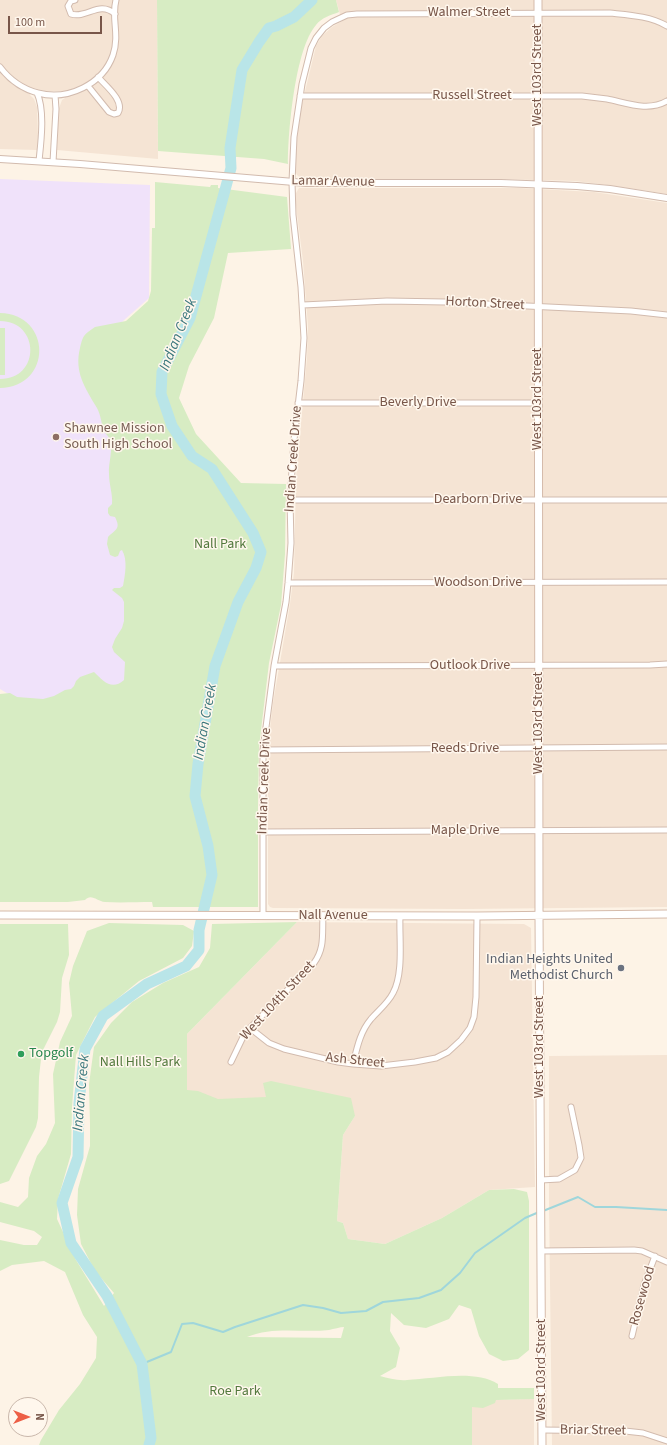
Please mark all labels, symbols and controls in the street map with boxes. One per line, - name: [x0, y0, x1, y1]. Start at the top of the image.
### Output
- street label: Walmer Street: [428, 5, 510, 21]
- scale bar: [10, 8, 104, 34]
- text: 100 m: [15, 14, 45, 31]
- street label: West 103rd Street: [530, 24, 546, 126]
- street label: Russell Street: [432, 88, 512, 104]
- street label: Lamar Avenue: [291, 173, 375, 191]
- street label: Horton Street: [445, 294, 525, 314]
- water label: Indian Creek: [156, 296, 202, 374]
- street label: West 103rd Street: [530, 348, 546, 450]
- street label: Beverly Drive: [380, 395, 456, 411]
- street label: Indian Creek Drive: [282, 405, 306, 513]
- place label: Shawnee Mission South High School: [64, 421, 172, 454]
- marker: Shawnee Mission South High School: [51, 432, 61, 442]
- street label: Dearborn Drive: [434, 492, 522, 508]
- park label: Nall Park: [194, 537, 246, 553]
- street label: Woodson Drive: [434, 575, 522, 591]
- street label: Outlook Drive: [430, 658, 510, 674]
- street label: West 103rd Street: [531, 672, 547, 774]
- water label: Indian Creek: [190, 683, 222, 761]
- street label: Indian Creek Drive: [255, 727, 275, 835]
- street label: Reeds Drive: [431, 741, 499, 757]
- street label: Maple Drive: [431, 823, 499, 839]
- street label: Nall Avenue: [298, 908, 368, 924]
- place label: Indian Heights United Methodist Church: [486, 952, 613, 984]
- street label: West 104th Street: [237, 958, 319, 1044]
- marker: Indian Heights United Methodist Church: [616, 963, 626, 973]
- street label: West 103rd Street: [532, 996, 548, 1098]
- place label: Topgolf: [29, 1046, 73, 1062]
- marker: Topgolf: [16, 1049, 26, 1059]
- street label: Ash Street: [325, 1050, 385, 1072]
- water label: Indian Creek: [70, 1054, 94, 1132]
- park label: Nall Hills Park: [100, 1055, 180, 1071]
- street label: Rosewood: [626, 1264, 660, 1328]
- street label: West 103rd Street: [534, 1319, 550, 1421]
- park label: Roe Park: [209, 1384, 261, 1400]
- north arrow: [8, 1397, 48, 1437]
- text: N: [32, 1413, 47, 1421]
- street label: Briar Street: [560, 1422, 626, 1440]

